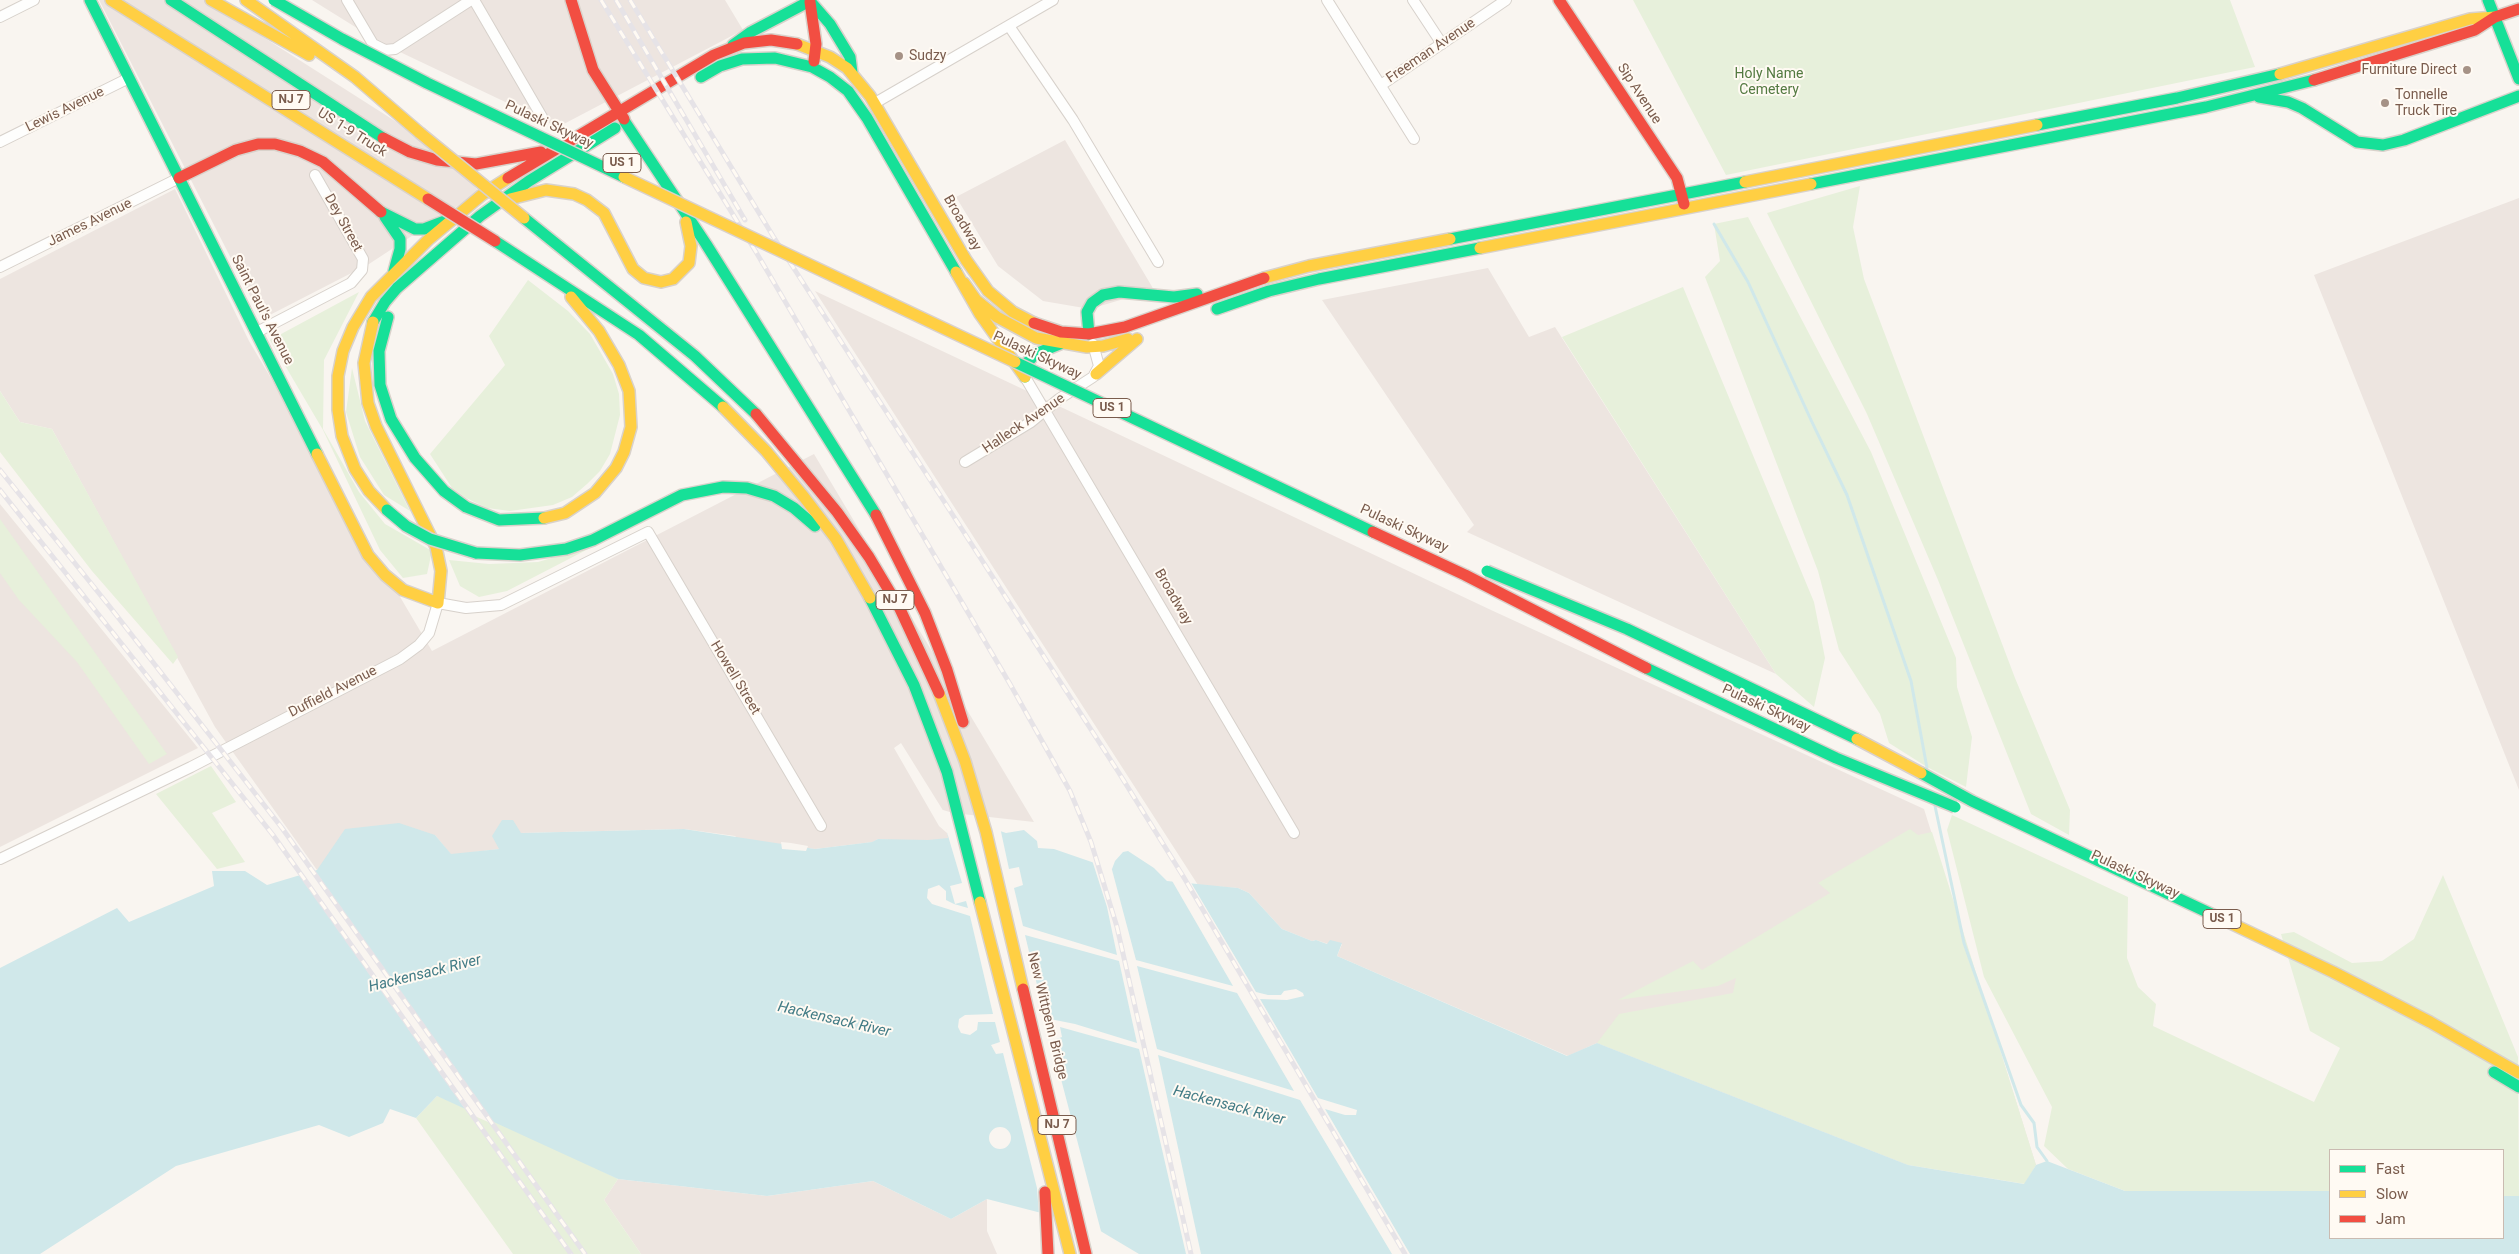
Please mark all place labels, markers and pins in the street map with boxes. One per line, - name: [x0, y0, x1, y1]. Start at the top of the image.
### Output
- place label: Sudzy: [909, 48, 946, 64]
- marker: Sudzy: [893, 50, 905, 62]
- place label: Furniture Direct: [2361, 62, 2457, 78]
- marker: Furniture Direct: [2461, 64, 2473, 76]
- place label: Tonnelle Truck Tire: [2395, 87, 2457, 120]
- marker: Tonnelle Truck Tire: [2379, 97, 2391, 109]

